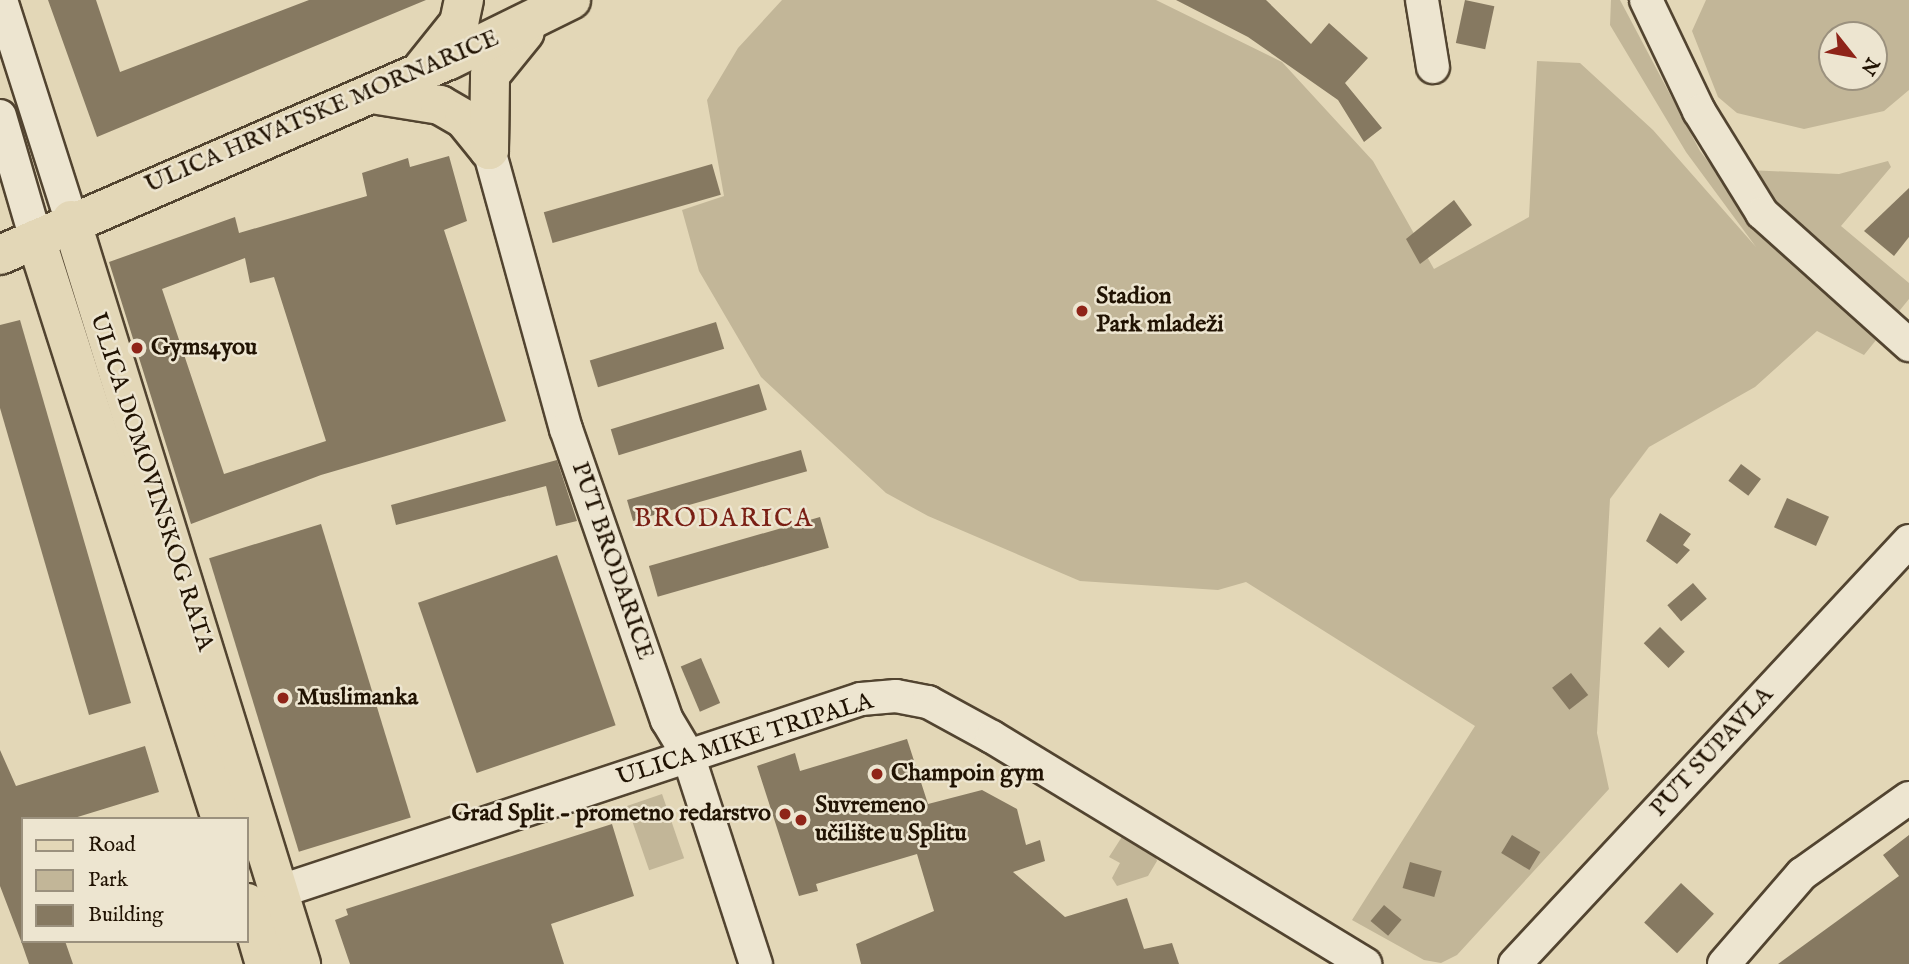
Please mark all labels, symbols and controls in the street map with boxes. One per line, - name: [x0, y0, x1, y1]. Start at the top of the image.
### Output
- north arrow: [1818, 21, 1888, 91]
- street label: ULICA HRVATSKE MORNARICE: [141, 24, 503, 200]
- text: N: [1855, 53, 1884, 79]
- place label: Stadion Park mladeži: [1096, 283, 1224, 339]
- marker: Stadion Park mladeži: [1074, 303, 1090, 319]
- street label: ULICA DOMOVINSKOG RATA: [83, 309, 219, 655]
- place label: Gyms4you: [151, 334, 257, 362]
- marker: Gyms4you: [129, 340, 145, 356]
- street label: PUT BRODARICE: [565, 458, 659, 664]
- district label: BRODARICA: [635, 503, 813, 535]
- street label: PUT SUPAVLA: [1644, 681, 1780, 823]
- place label: Muslimanka: [297, 684, 418, 712]
- street label: ULICA MIKE TRIPALA: [613, 687, 877, 793]
- marker: Muslimanka: [275, 690, 291, 706]
- place label: Champoin gym: [891, 760, 1044, 788]
- marker: Champoin gym: [869, 766, 885, 782]
- place label: Suvremeno učilište u Splitu: [815, 792, 967, 848]
- place label: Grad Split - prometno redarstvo: [452, 800, 771, 828]
- marker: Grad Split - prometno redarstvo: [777, 806, 793, 822]
- marker: Suvremeno učilište u Splitu: [793, 812, 809, 828]
- legend: [21, 817, 248, 943]
- text: Road: [88, 832, 135, 859]
- text: Park: [88, 867, 128, 894]
- text: Building: [88, 902, 163, 929]

